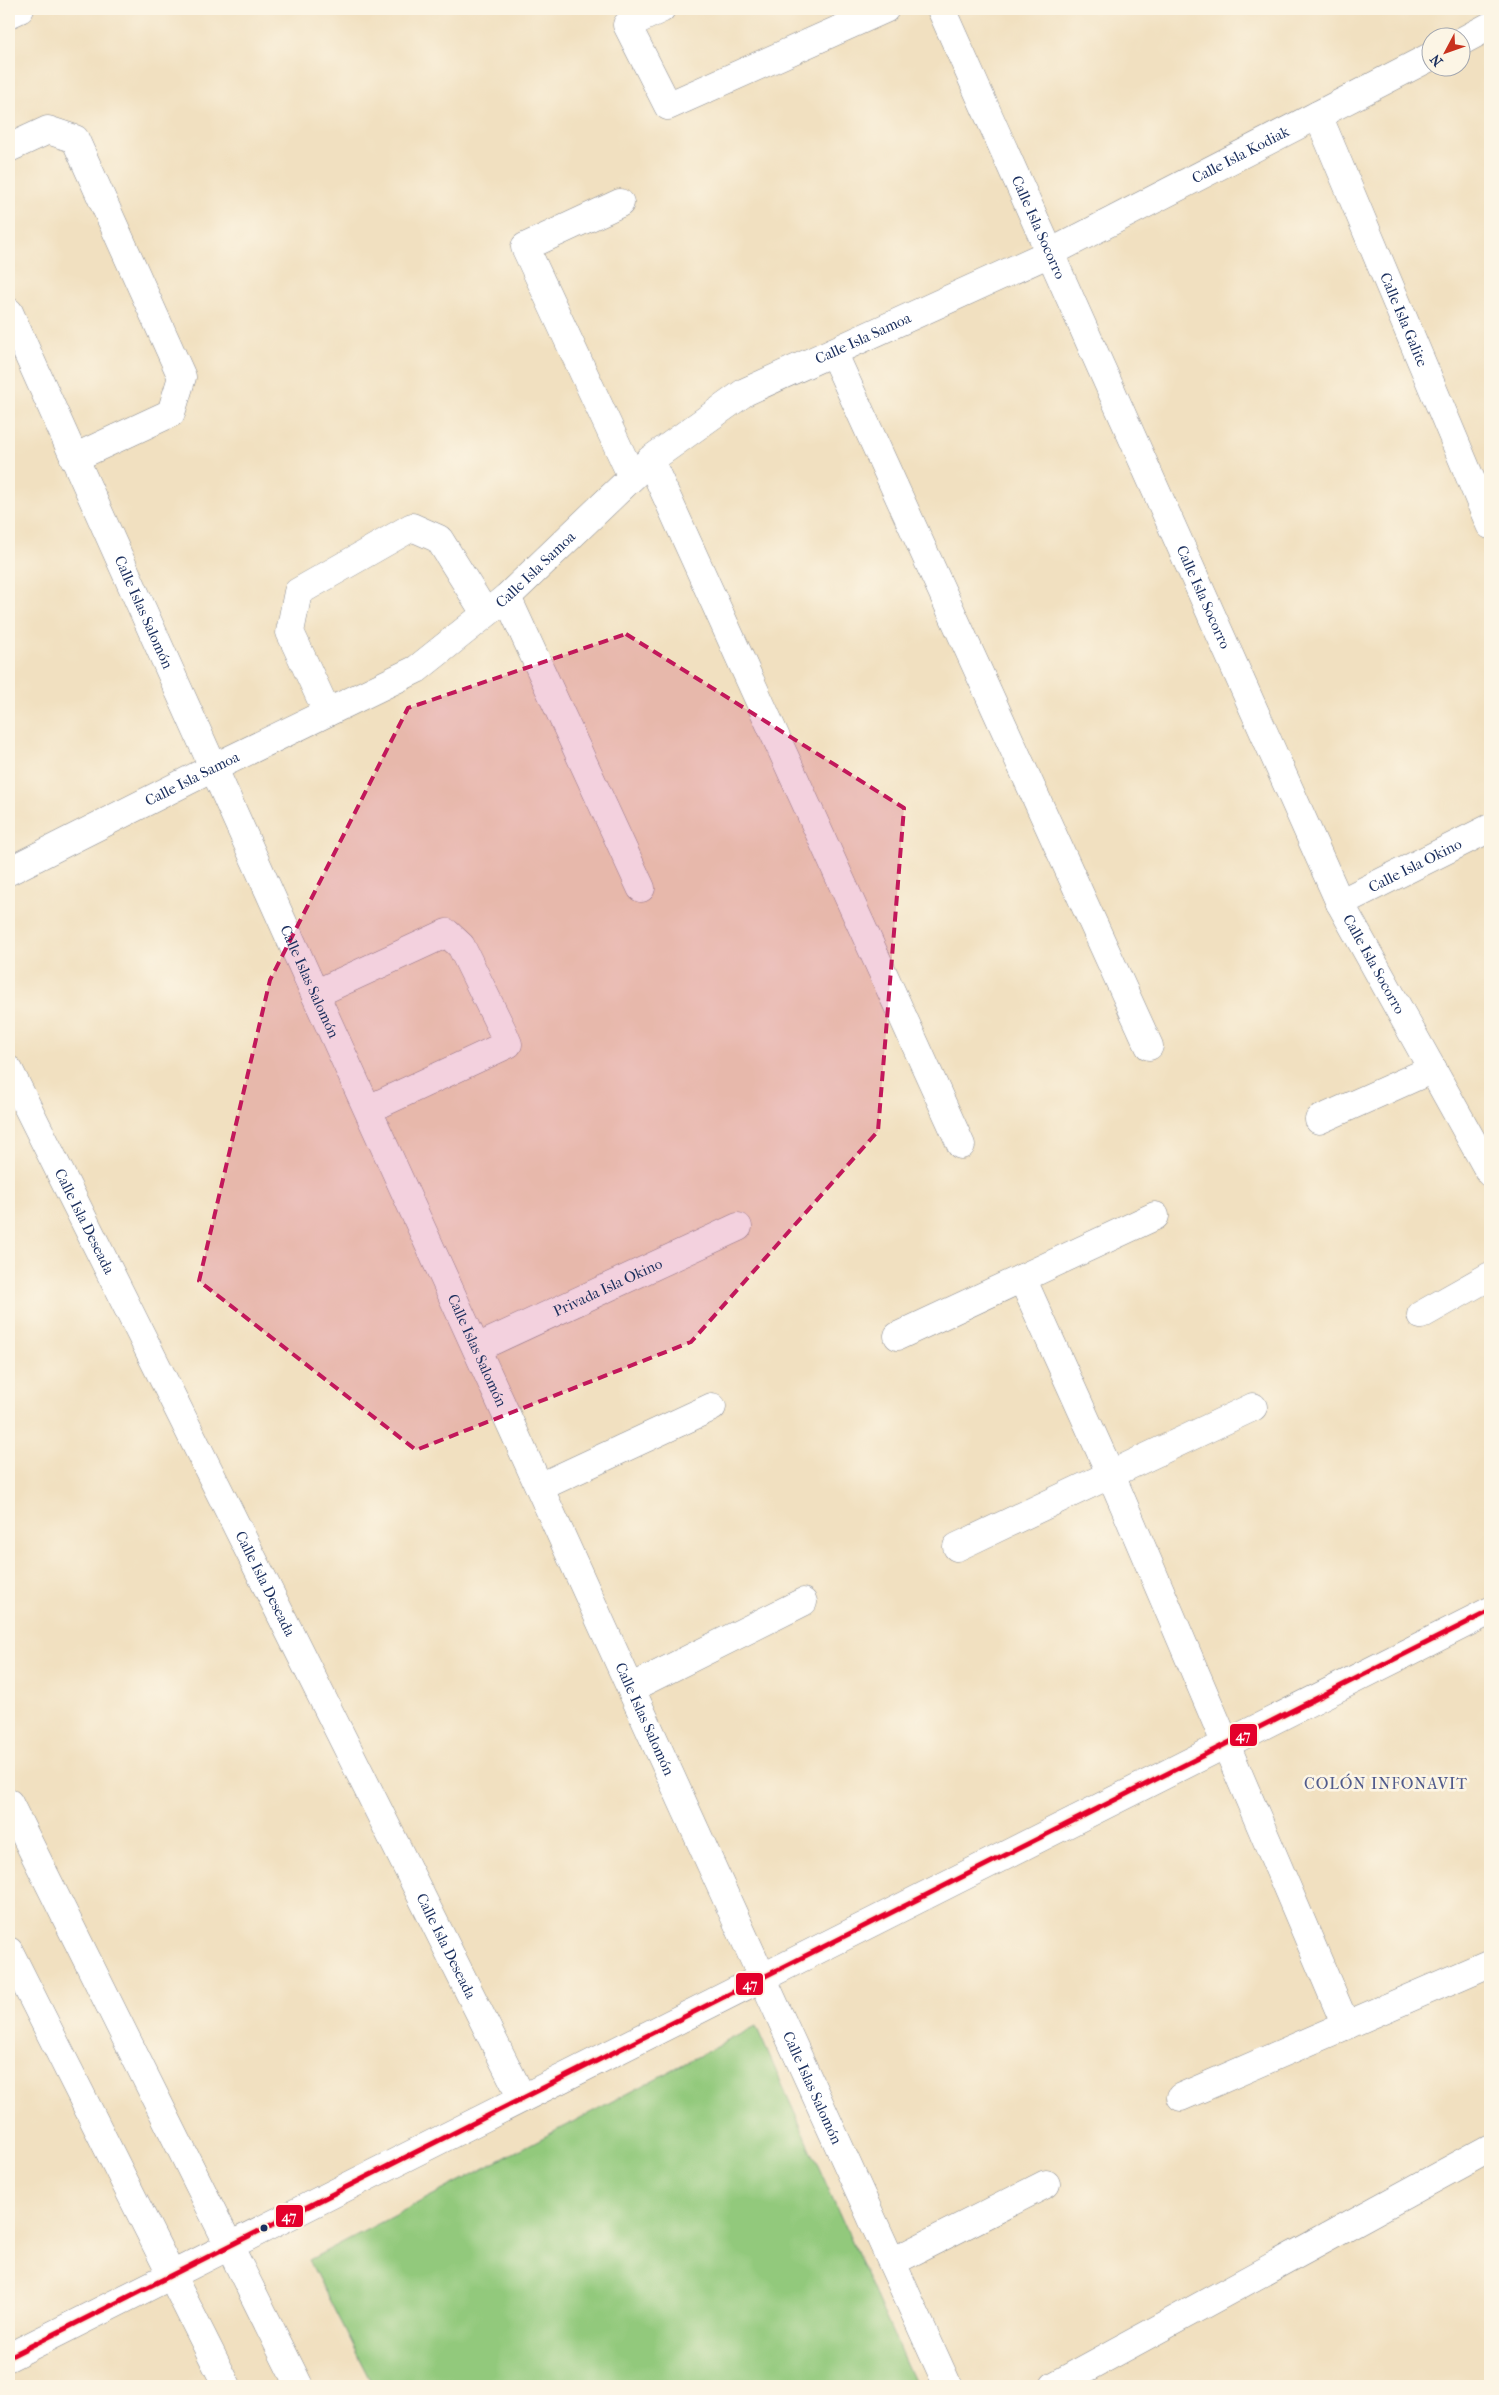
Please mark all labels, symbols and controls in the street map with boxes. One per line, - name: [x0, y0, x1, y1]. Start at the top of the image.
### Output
- north arrow: [1422, 28, 1472, 78]
- text: N: [1426, 50, 1446, 70]
- street label: Calle Isla Kodiak: [1189, 122, 1293, 187]
- street label: Calle Isla Socorro: [1007, 173, 1069, 282]
- street label: Calle Isla Galite: [1376, 270, 1432, 370]
- street label: Calle Isla Samoa: [812, 308, 915, 368]
- street label: Calle Isla Samoa: [492, 527, 580, 612]
- street label: Calle Isla Socorro: [1173, 543, 1235, 652]
- street label: Calle Islas Salomón: [110, 553, 177, 672]
- street label: Calle Isla Samoa: [142, 747, 243, 810]
- street label: Calle Isla Okino: [1366, 834, 1465, 896]
- street label: Calle Isla Socorro: [1339, 911, 1409, 1018]
- street label: Calle Islas Salomón: [276, 922, 343, 1041]
- street label: Calle Isla Deseada: [51, 1166, 119, 1278]
- street label: Privada Isla Okino: [550, 1254, 665, 1320]
- street label: Calle Islas Salomón: [444, 1291, 511, 1410]
- street label: Calle Isla Deseada: [231, 1528, 300, 1640]
- street label: Calle Islas Salomón: [611, 1660, 678, 1779]
- line badge: 47: [1229, 1723, 1258, 1747]
- text: 47: [1235, 1727, 1251, 1744]
- district label: COLÓN INFONAVIT: [1304, 1773, 1468, 1793]
- street label: Calle Isla Deseada: [412, 1890, 480, 2003]
- line badge: 47: [735, 1972, 764, 1996]
- text: 47: [742, 1976, 758, 1993]
- street label: Calle Islas Salomón: [779, 2028, 846, 2147]
- line badge: 47: [275, 2204, 304, 2228]
- text: 47: [281, 2208, 297, 2225]
- unlabelled marker: [259, 2223, 269, 2233]

